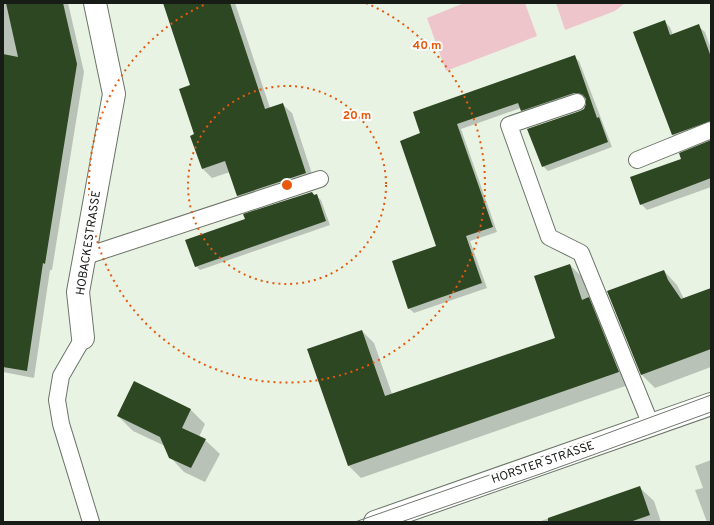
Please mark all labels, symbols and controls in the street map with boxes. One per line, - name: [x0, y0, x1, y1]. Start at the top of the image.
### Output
- text: 40 m: [412, 38, 442, 54]
- text: 20 m: [343, 108, 371, 124]
- centre of rings: [280, 178, 294, 192]
- street label: HOBACKESTRASSE: [73, 189, 105, 297]
- street label: HORSTER STRASSE: [489, 438, 597, 488]

